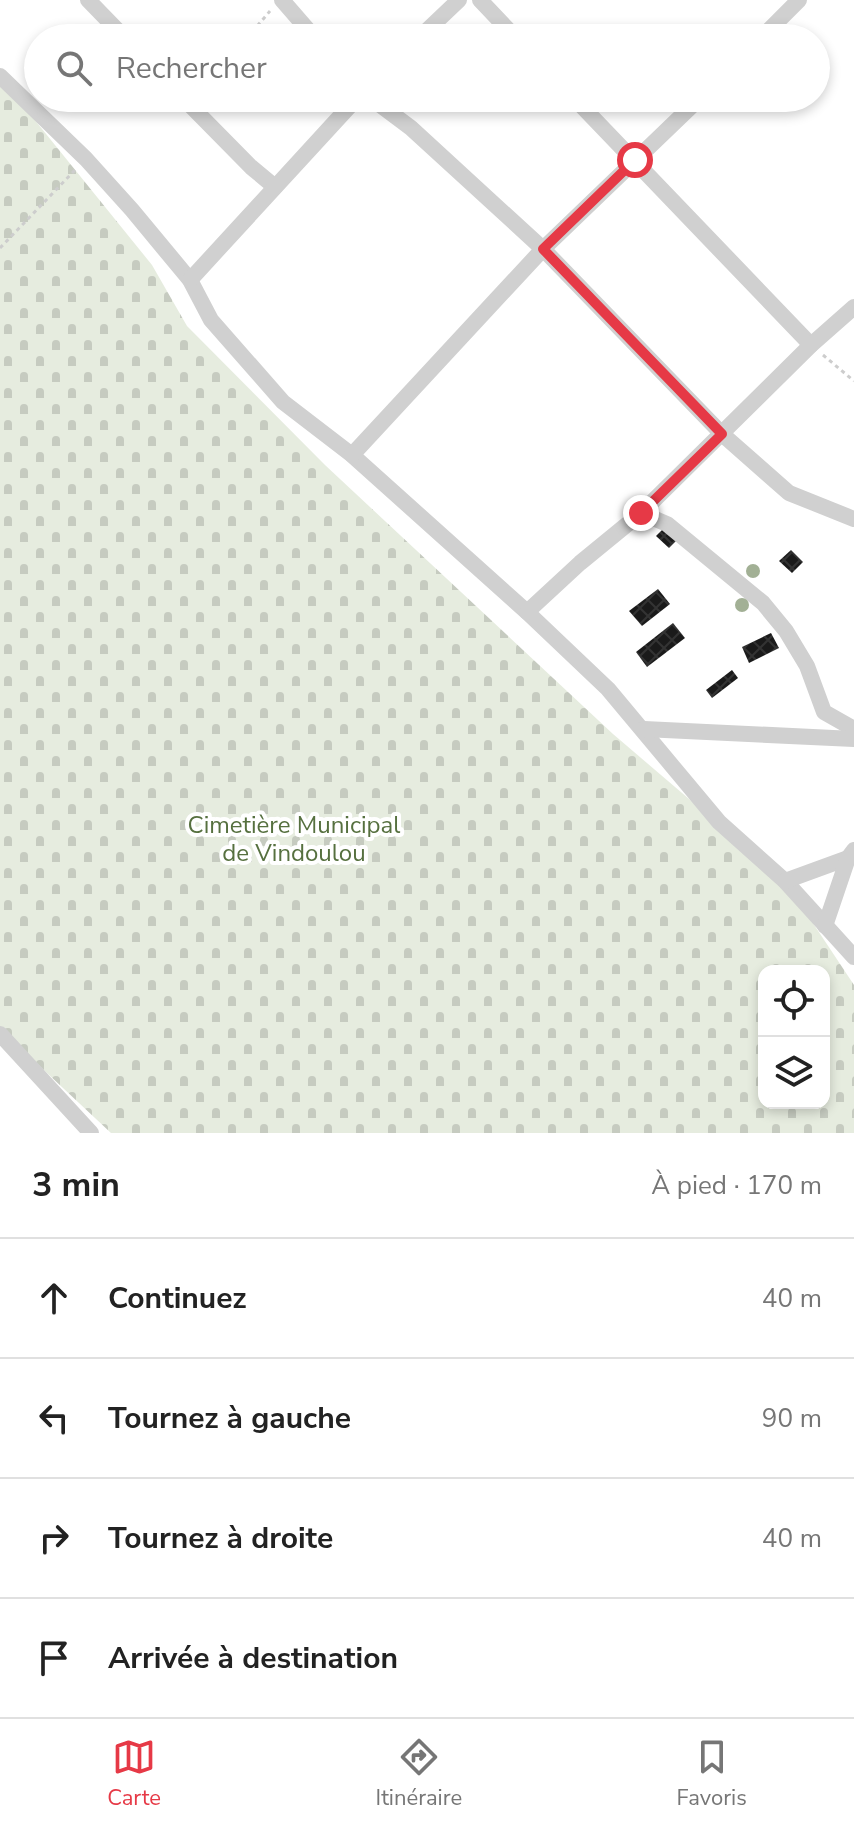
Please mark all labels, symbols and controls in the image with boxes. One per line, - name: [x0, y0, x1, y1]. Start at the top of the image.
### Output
- search box: [24, 24, 830, 112]
- icon: search: [52, 46, 96, 90]
- text: Rechercher: [116, 48, 267, 89]
- route start: [617, 142, 653, 178]
- route end: [623, 495, 659, 531]
- park label: Cimetière Municipal de Vindoulou: [188, 809, 400, 869]
- map controls: [758, 965, 830, 1109]
- button: locate: [758, 965, 830, 1037]
- button: layers: [758, 1037, 830, 1109]
- text: 3 min: [32, 1162, 120, 1208]
- text: À pied · 170 m: [651, 1168, 822, 1203]
- icon: ahead: [32, 1276, 76, 1320]
- text: Continuez: [108, 1278, 247, 1319]
- text: 40 m: [762, 1281, 822, 1316]
- icon: left: [32, 1396, 76, 1440]
- text: Tournez à gauche: [108, 1398, 351, 1439]
- text: 90 m: [762, 1401, 822, 1436]
- icon: right: [32, 1516, 76, 1560]
- text: Tournez à droite: [108, 1518, 333, 1559]
- text: 40 m: [762, 1521, 822, 1556]
- icon: arrive: [32, 1636, 76, 1680]
- text: Arrivée à destination: [108, 1638, 398, 1679]
- tab: Carte: [107, 1735, 161, 1813]
- tab: Itinéraire: [376, 1735, 462, 1813]
- tab: Favoris: [677, 1735, 747, 1813]

